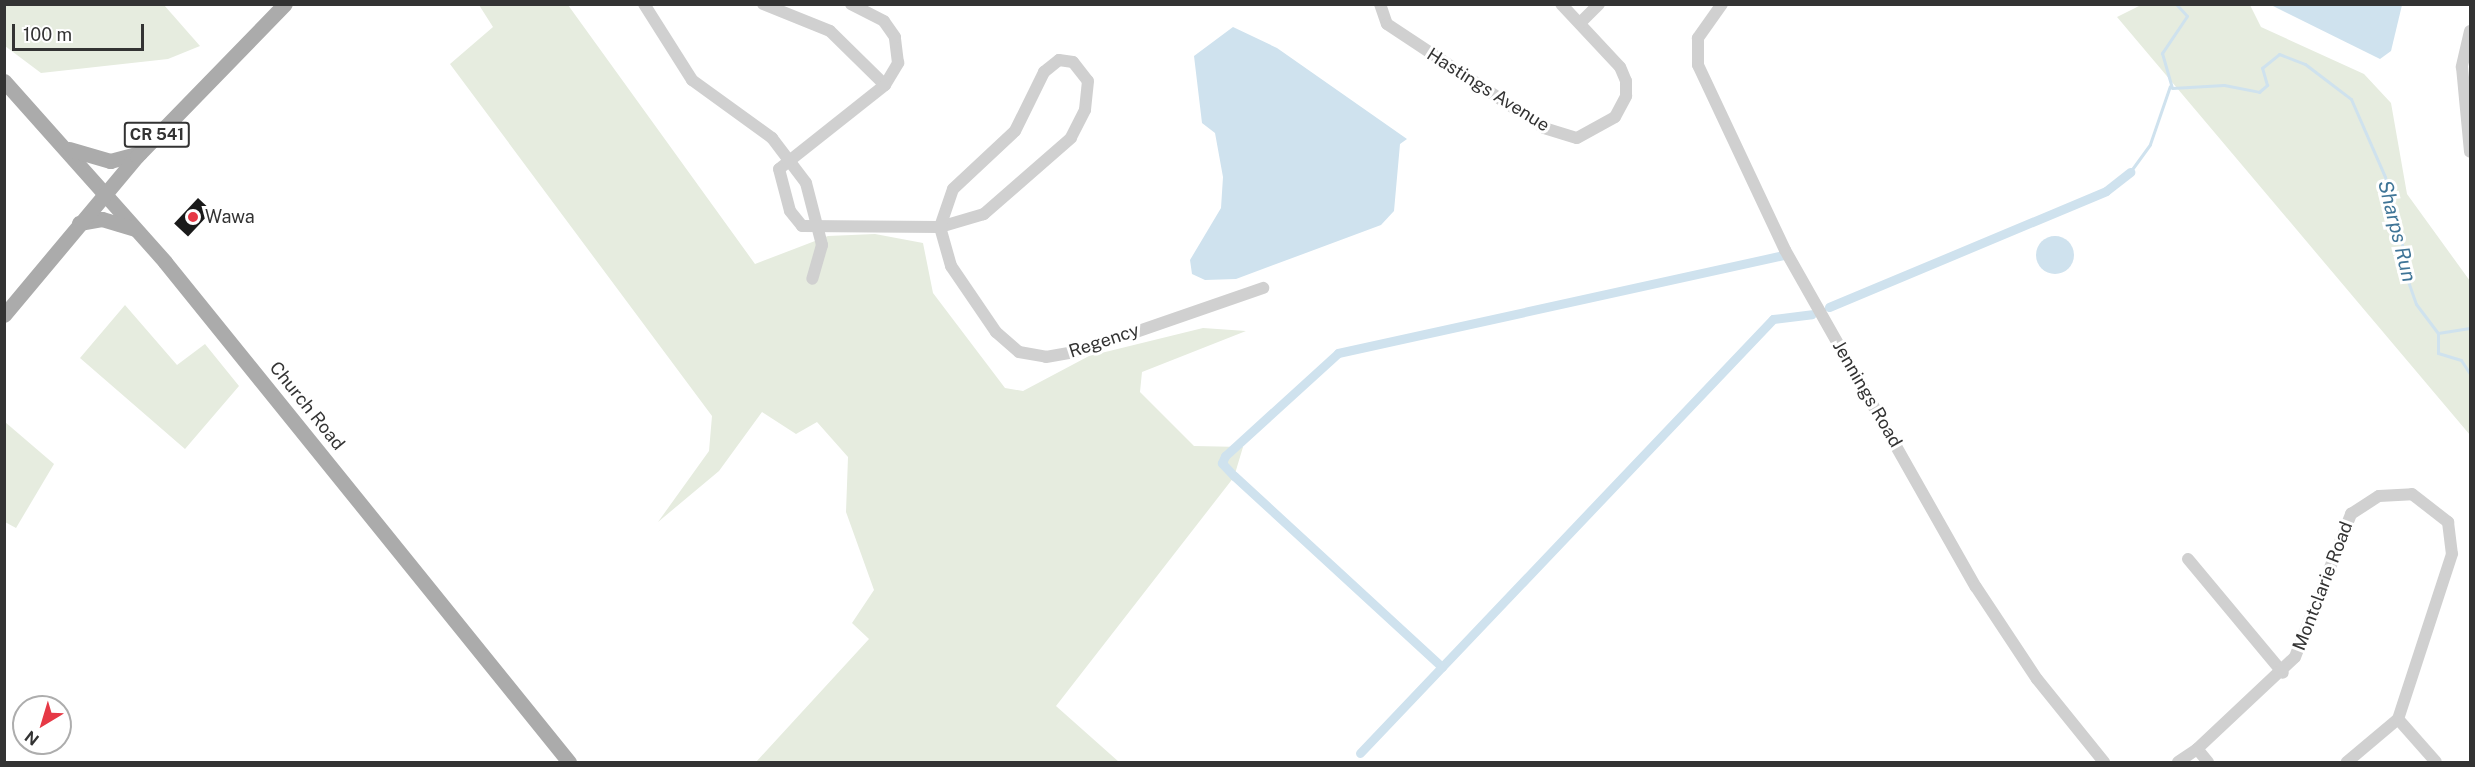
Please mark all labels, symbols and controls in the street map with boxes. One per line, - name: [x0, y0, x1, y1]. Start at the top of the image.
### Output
- scale bar: [15, 12, 147, 50]
- text: 100 m: [23, 24, 72, 45]
- street label: Hastings Avenue: [1423, 44, 1553, 136]
- road number: CR 541: [122, 122, 192, 148]
- water label: Sharps Run: [2373, 178, 2421, 284]
- place label: Wawa: [205, 206, 255, 228]
- marker: Wawa: [186, 210, 200, 224]
- street label: Regency: [1066, 319, 1142, 363]
- street label: Jennings Road: [1828, 337, 1906, 451]
- street label: Church Road: [265, 358, 349, 454]
- street label: Montclarie Road: [2288, 518, 2358, 654]
- north arrow: [12, 695, 72, 755]
- text: N: [21, 727, 43, 749]

